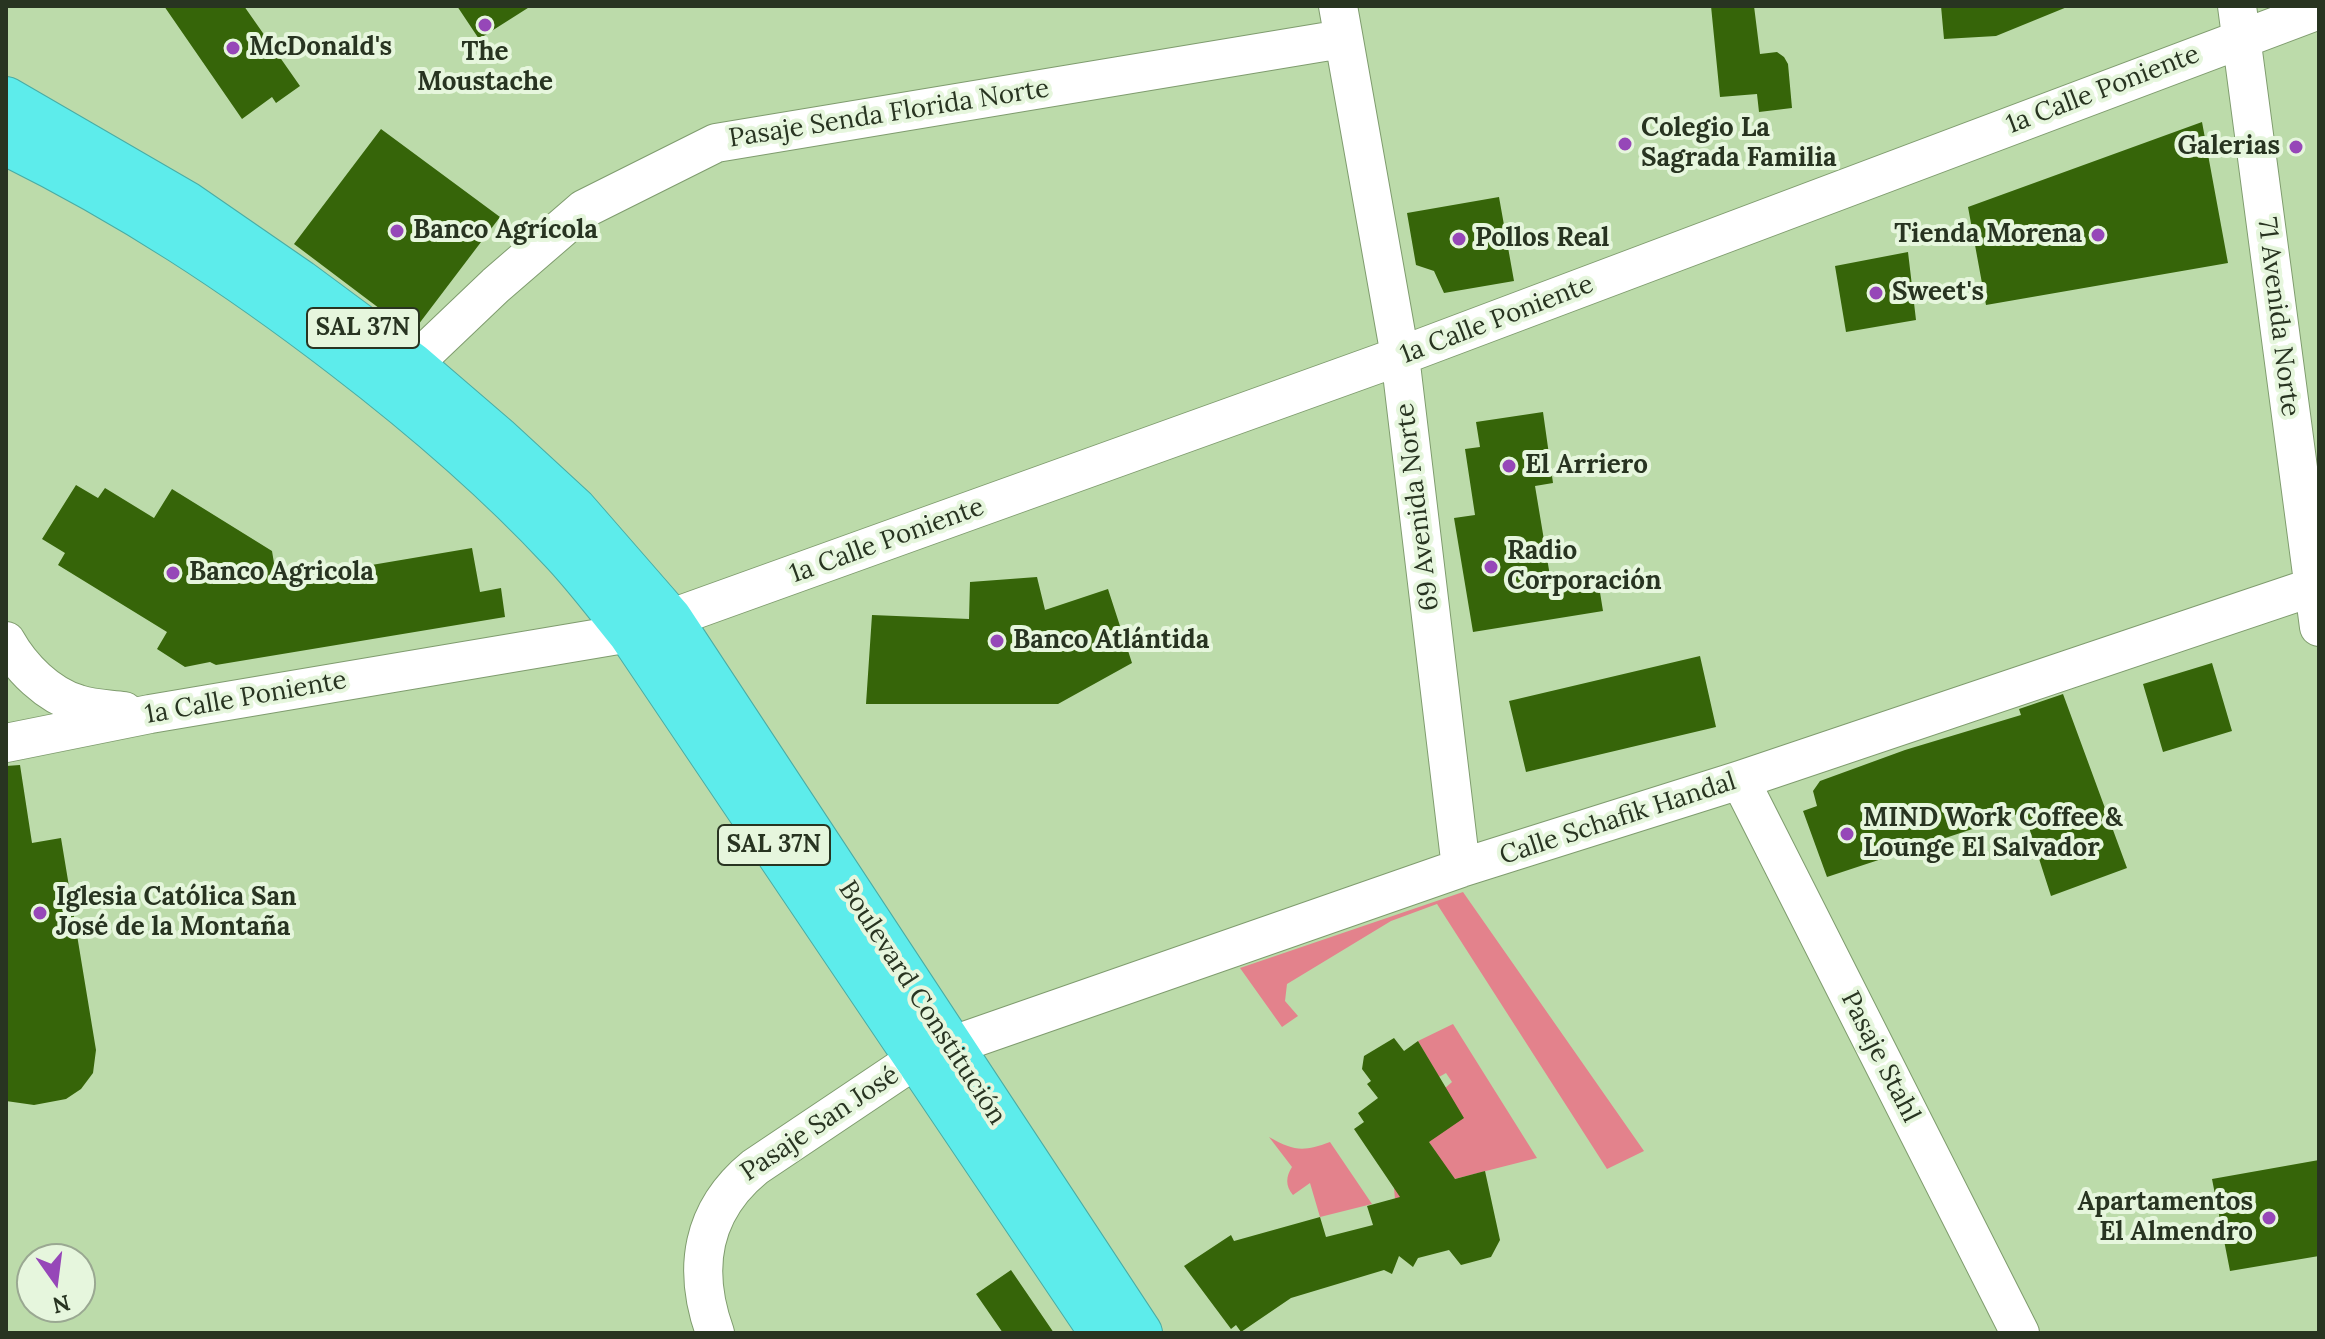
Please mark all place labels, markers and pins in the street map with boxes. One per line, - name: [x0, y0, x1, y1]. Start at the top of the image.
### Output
- marker: The Moustache: [476, 16, 494, 34]
- place label: McDonald's: [249, 32, 392, 64]
- place label: The Moustache: [417, 37, 553, 98]
- marker: McDonald's: [224, 39, 242, 57]
- place label: Colegio La Sagrada Familia: [1641, 113, 1837, 174]
- place label: Galerias: [2177, 131, 2280, 163]
- marker: Colegio La Sagrada Familia: [1616, 135, 1634, 153]
- marker: Galerias: [2287, 138, 2305, 156]
- place label: Banco Agrícola: [413, 215, 598, 247]
- place label: Tienda Morena: [1894, 219, 2082, 251]
- marker: Banco Agrícola: [388, 222, 406, 240]
- place label: Pollos Real: [1475, 223, 1609, 255]
- marker: Tienda Morena: [2089, 226, 2107, 244]
- marker: Pollos Real: [1450, 230, 1468, 248]
- place label: Sweet's: [1892, 277, 1984, 309]
- marker: Sweet's: [1867, 284, 1885, 302]
- place label: El Arriero: [1525, 450, 1648, 482]
- marker: El Arriero: [1500, 457, 1518, 475]
- place label: Radio Corporación: [1507, 536, 1662, 598]
- place label: Banco Agricola: [189, 557, 374, 589]
- marker: Radio Corporación: [1482, 558, 1500, 576]
- marker: Banco Agricola: [164, 564, 182, 582]
- place label: Banco Atlántida: [1013, 625, 1209, 657]
- marker: Banco Atlántida: [988, 632, 1006, 650]
- place label: MIND Work Coffee & Lounge El Salvador: [1863, 803, 2123, 864]
- marker: MIND Work Coffee & Lounge El Salvador: [1838, 825, 1856, 843]
- place label: Iglesia Católica San José de la Montaña: [56, 882, 297, 944]
- marker: Iglesia Católica San José de la Montaña: [31, 904, 49, 922]
- place label: Apartamentos El Almendro: [2078, 1187, 2253, 1248]
- marker: Apartamentos El Almendro: [2260, 1209, 2278, 1227]

